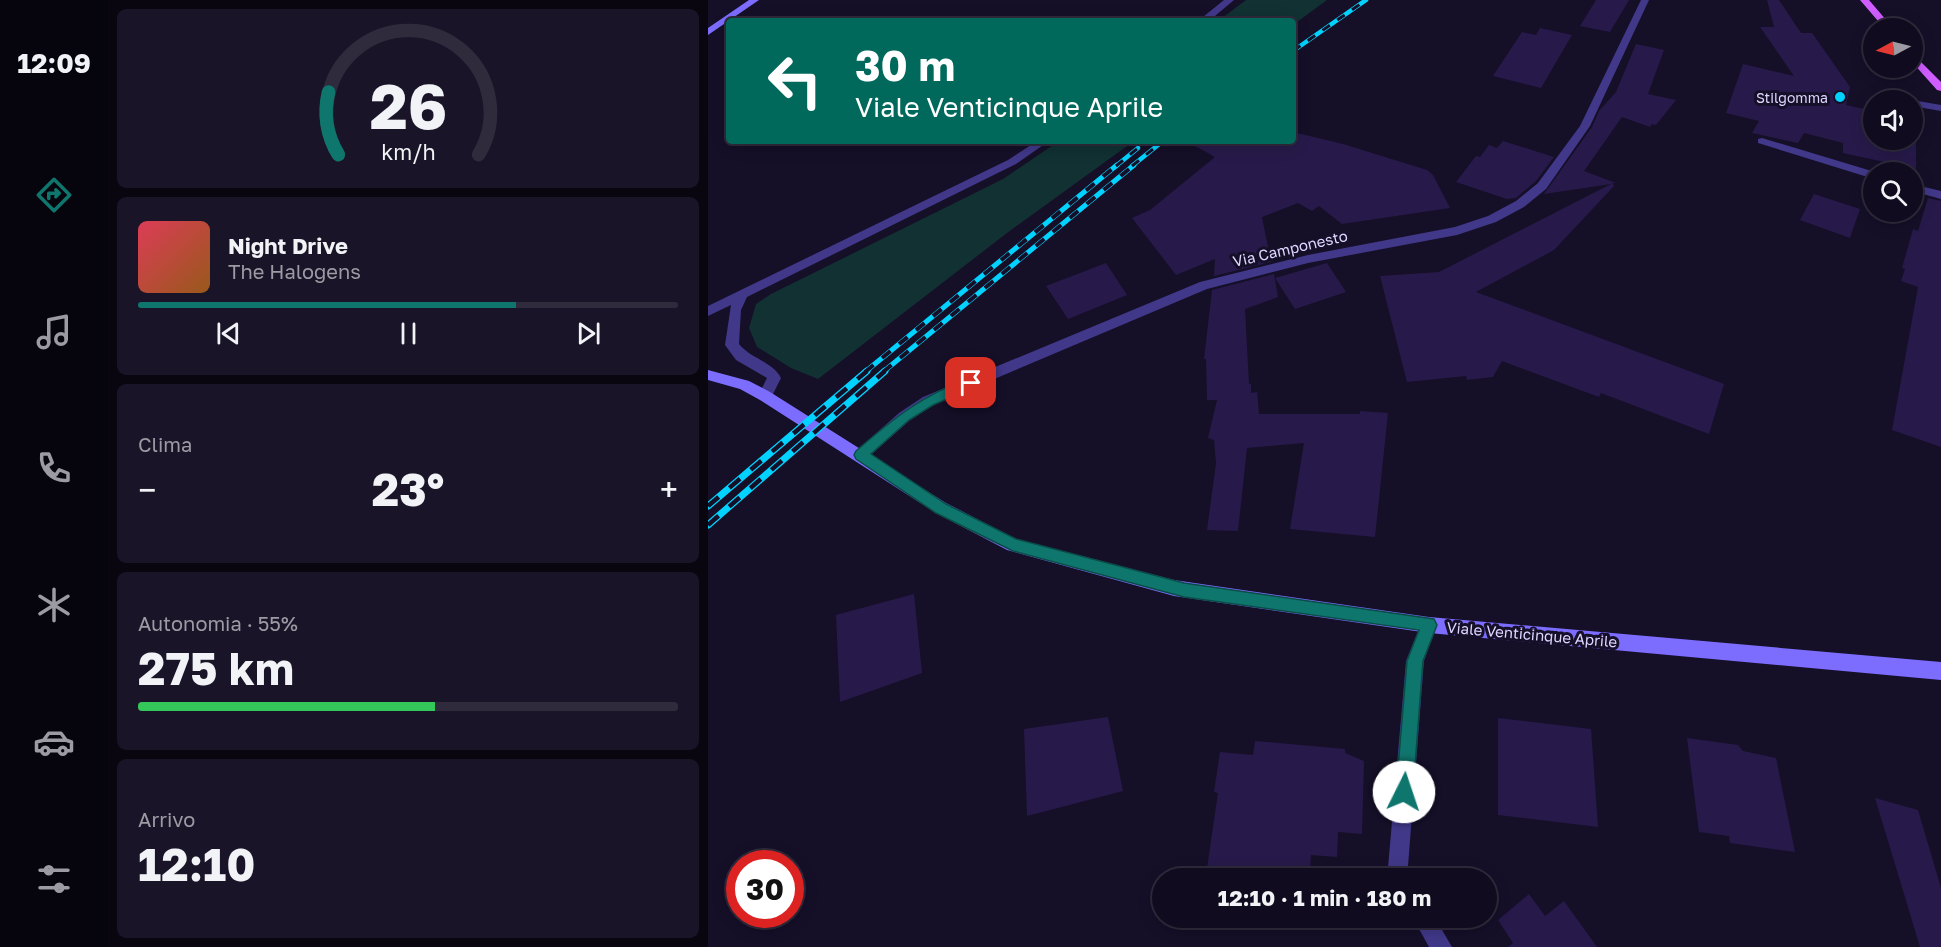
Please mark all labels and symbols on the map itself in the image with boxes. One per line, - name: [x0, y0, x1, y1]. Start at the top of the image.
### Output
- north arrow: [1863, 18, 1923, 78]
- place label: Stilgomma: [1756, 89, 1828, 106]
- marker: Stilgomma: [1833, 90, 1847, 104]
- street label: Via Camponesto: [1231, 226, 1349, 270]
- pin: [945, 357, 996, 408]
- street label: Viale Venticinque Aprile: [1446, 618, 1618, 650]
- position arrow: [1372, 760, 1436, 824]
- speed limit sign: 30: [726, 850, 804, 928]

